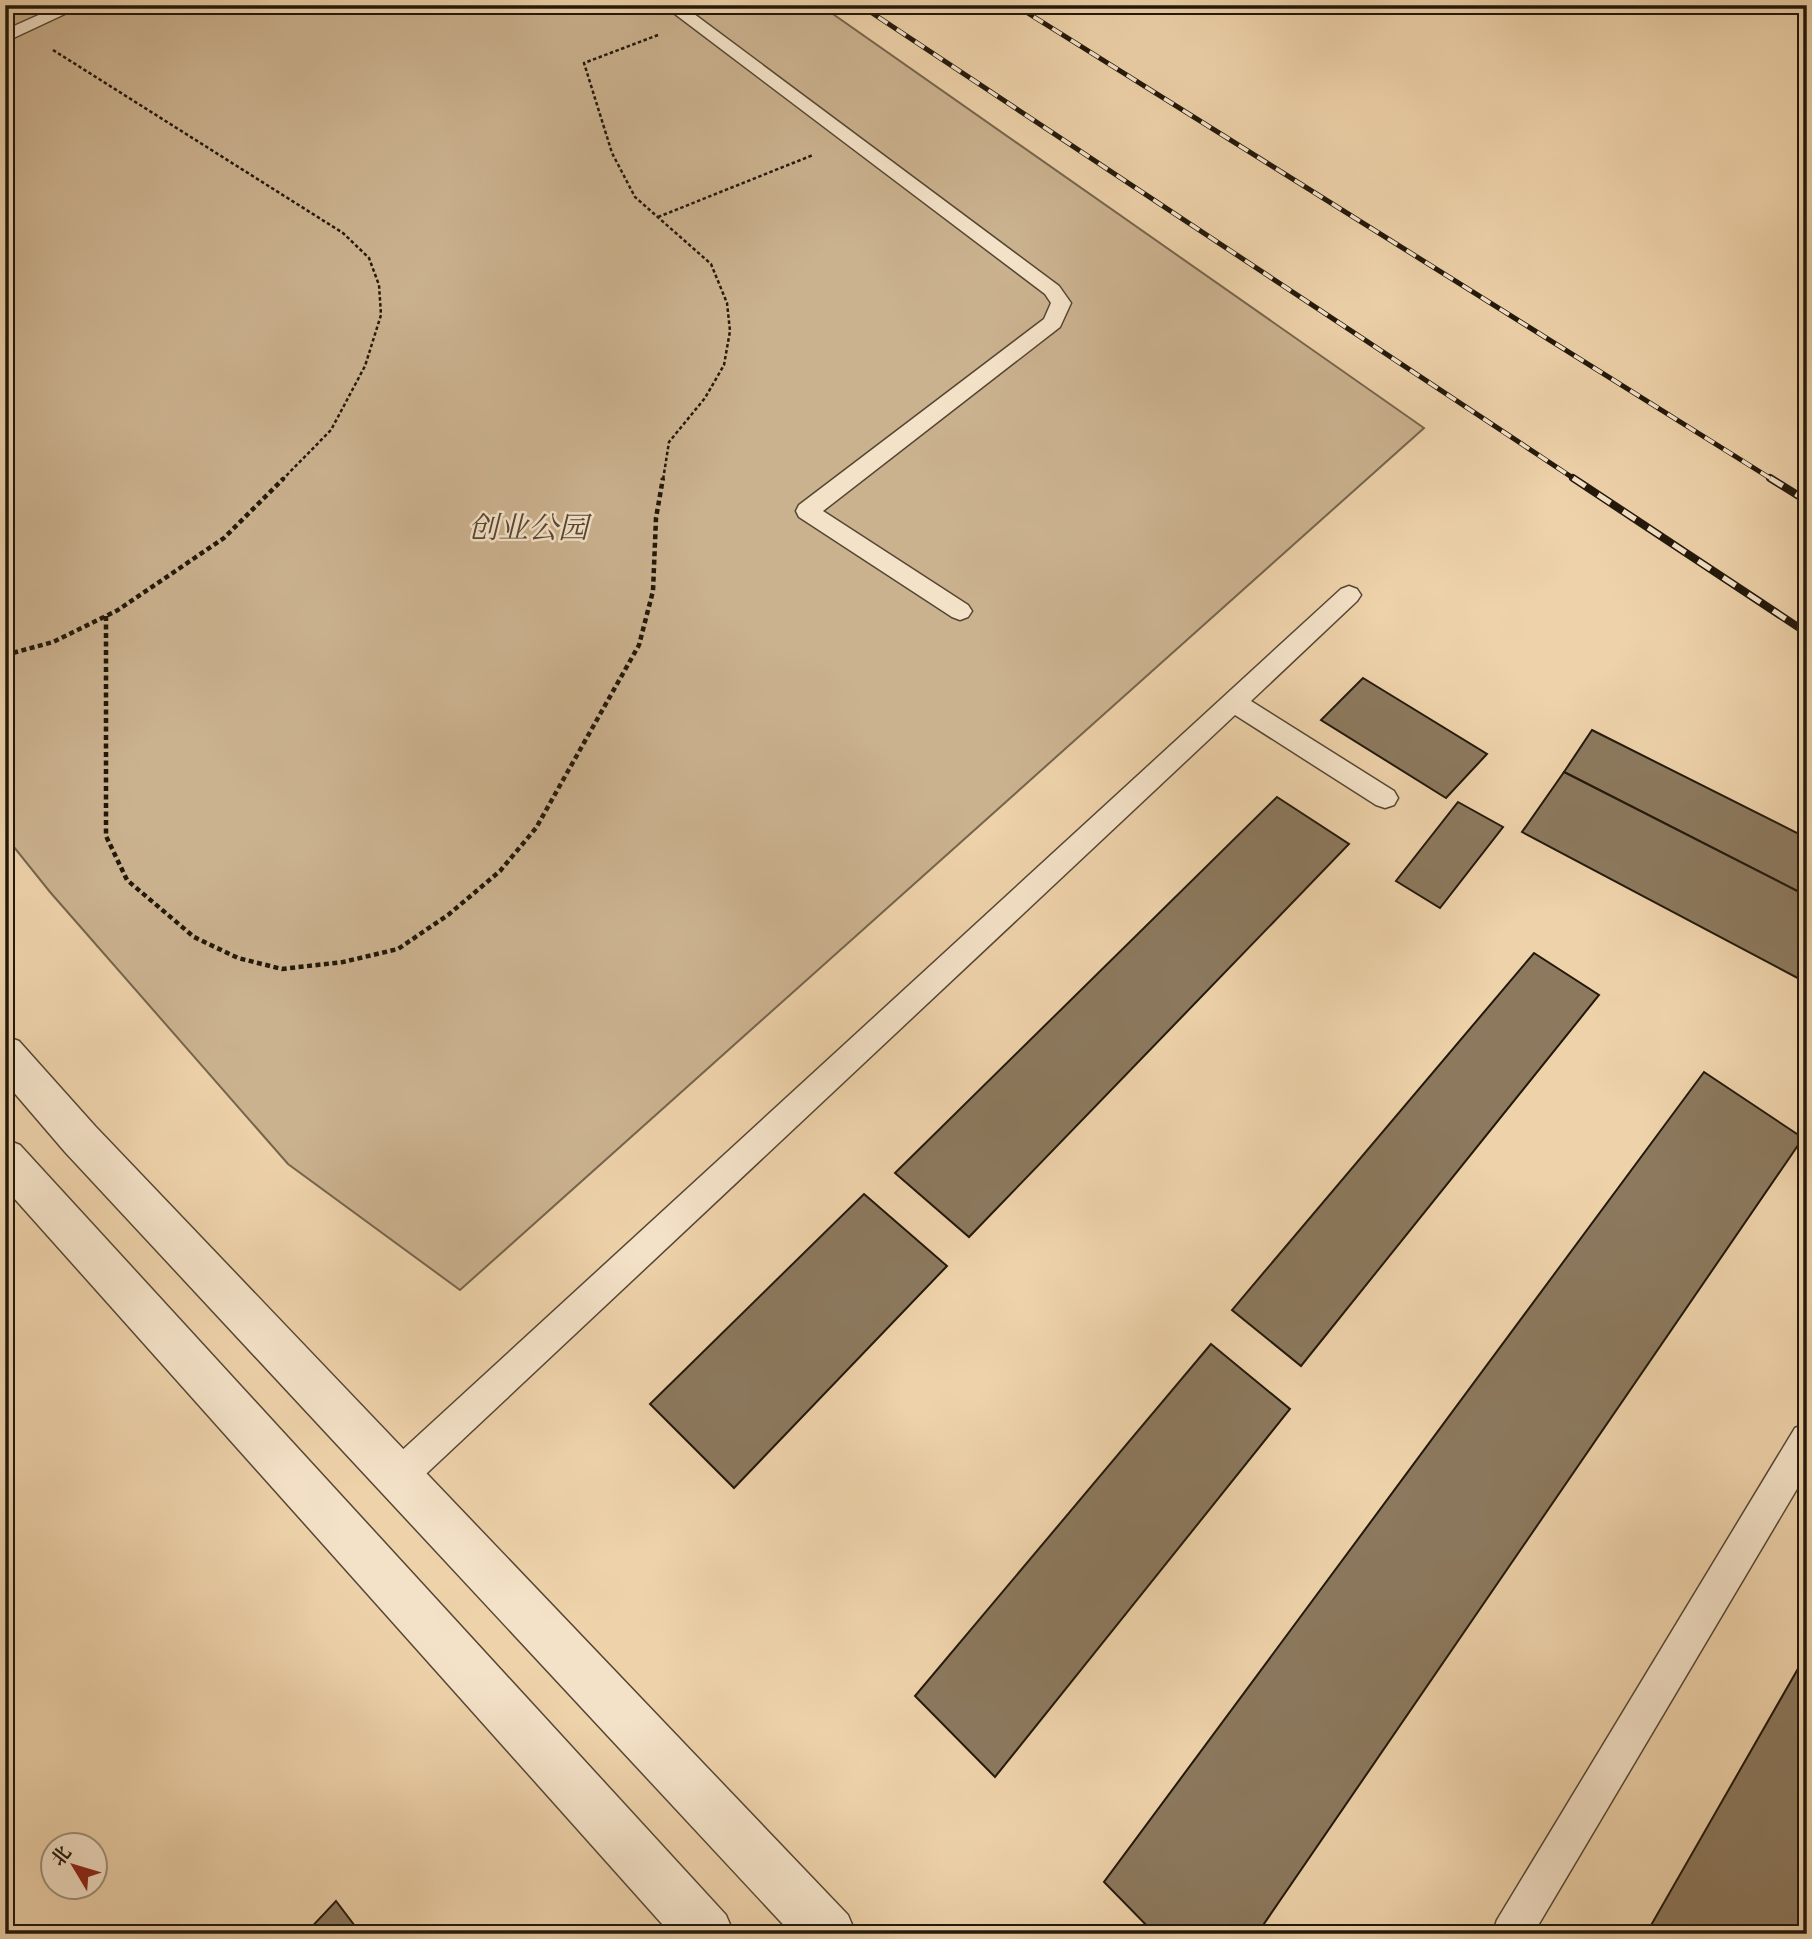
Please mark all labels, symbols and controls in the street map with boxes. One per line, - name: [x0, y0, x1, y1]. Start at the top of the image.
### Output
- park label: 创业公园: [468, 508, 592, 549]
- north arrow: [38, 1830, 108, 1900]
- text: 北: [45, 1841, 77, 1872]

